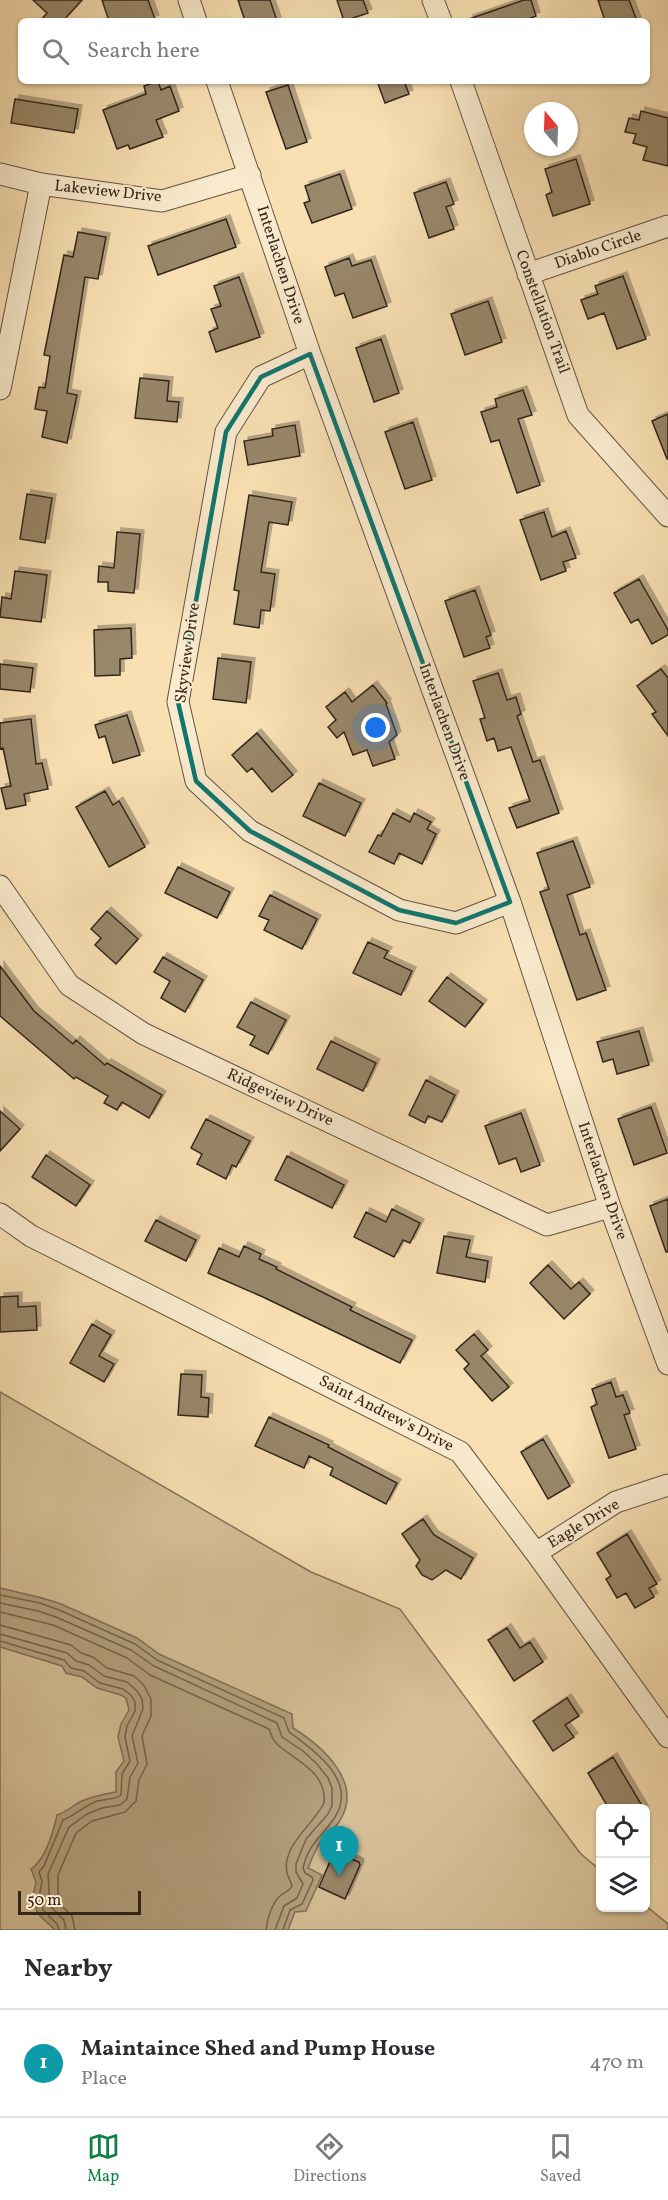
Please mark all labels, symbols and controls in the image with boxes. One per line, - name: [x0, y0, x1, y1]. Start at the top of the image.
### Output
- search box: [18, 18, 650, 84]
- icon: search: [39, 35, 72, 68]
- text: Search here: [87, 36, 200, 67]
- north arrow: [524, 102, 578, 156]
- street label: Lakeview Drive: [53, 175, 163, 209]
- street label: Interlachen Drive: [250, 203, 310, 327]
- street label: Diablo Circle: [552, 225, 644, 275]
- street label: Constellation Trail: [509, 247, 575, 377]
- street label: Skyview Drive: [170, 601, 206, 705]
- street label: Interlachen Drive: [413, 660, 475, 784]
- your location: [361, 713, 390, 742]
- street label: Ridgeview Drive: [223, 1064, 337, 1132]
- street label: Interlachen Drive: [572, 1119, 632, 1243]
- street label: Saint Andrew's Drive: [315, 1370, 457, 1458]
- street label: Eagle Drive: [544, 1494, 624, 1554]
- map controls: [596, 1804, 650, 1912]
- button: locate: [596, 1804, 650, 1858]
- pin: 1: [320, 1826, 358, 1876]
- button: layers: [596, 1858, 650, 1912]
- scale bar: [18, 1888, 141, 1916]
- text: 50 m: [27, 1890, 61, 1912]
- text: Nearby: [24, 1951, 113, 1987]
- text: Maintaince Shed and Pump House: [81, 2034, 435, 2065]
- text: 1: [39, 2049, 48, 2077]
- text: 470 m: [589, 2049, 644, 2077]
- text: Place: [81, 2065, 127, 2093]
- tab: Map: [87, 2130, 120, 2188]
- tab: Directions: [293, 2130, 367, 2188]
- tab: Saved: [540, 2130, 581, 2188]

